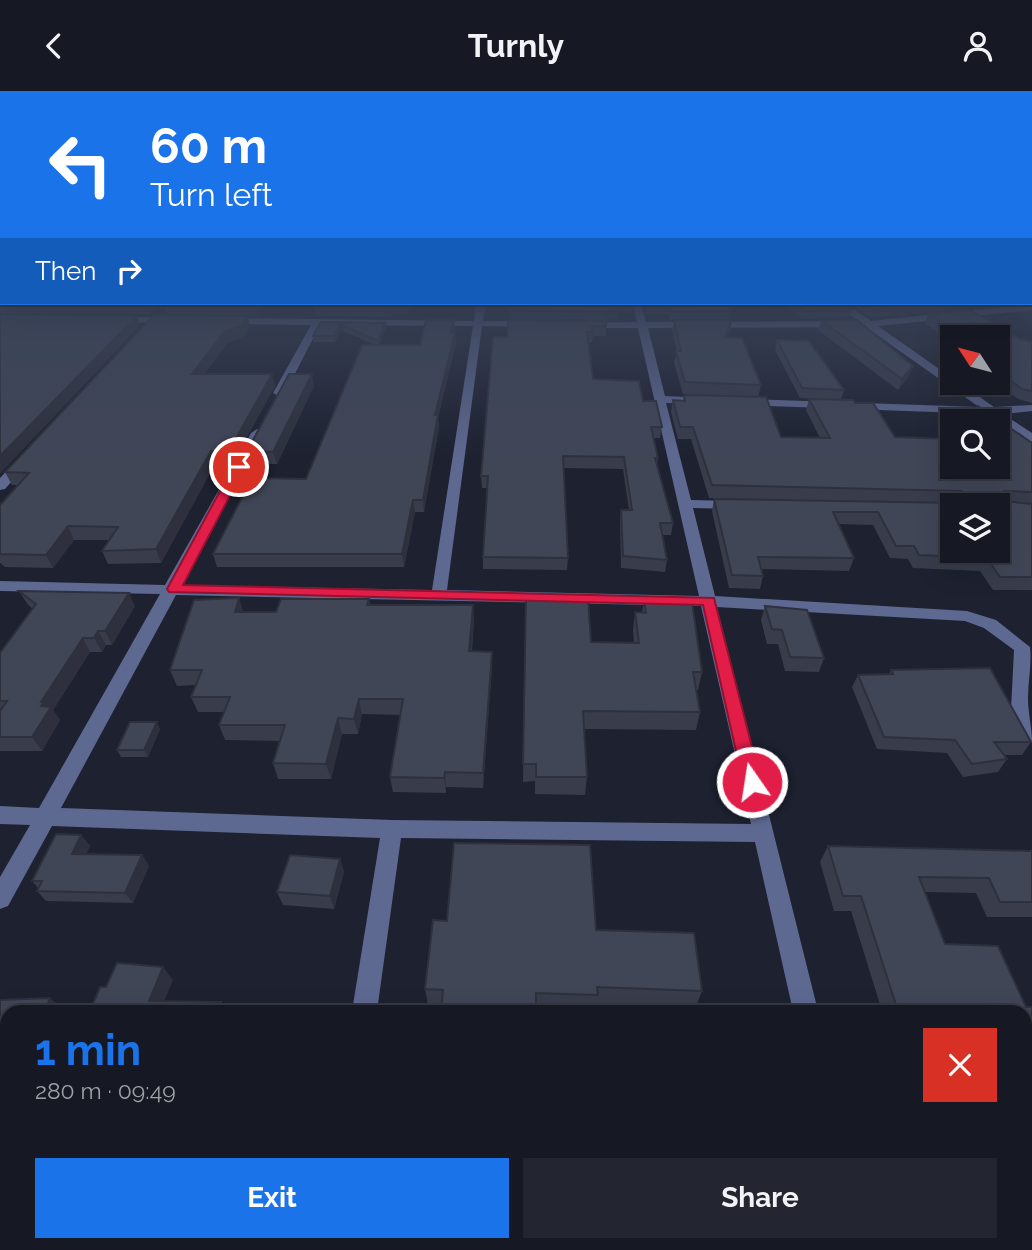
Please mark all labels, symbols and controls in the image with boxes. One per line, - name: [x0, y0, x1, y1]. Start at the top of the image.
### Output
- icon: back: [35, 27, 73, 65]
- text: Turnly: [468, 27, 564, 64]
- icon: person: [959, 27, 997, 65]
- text: 60 m: [150, 117, 267, 174]
- icon: left: [35, 119, 126, 210]
- text: Turn left: [150, 176, 272, 213]
- icon: right: [110, 252, 148, 290]
- text: Then: [35, 256, 96, 286]
- north arrow: [940, 325, 1010, 395]
- map controls: [940, 325, 1010, 563]
- button: search: [940, 409, 1010, 479]
- pin: [209, 437, 269, 497]
- icon: arrive: [220, 448, 258, 486]
- button: layers: [940, 493, 1010, 563]
- position arrow: [715, 745, 789, 819]
- text: 1 min: [35, 1026, 141, 1075]
- button: close: [923, 1028, 997, 1102]
- text: 280 m · 09:49: [35, 1077, 176, 1104]
- button: Exit: [35, 1158, 509, 1238]
- button: Share: [523, 1158, 997, 1238]

